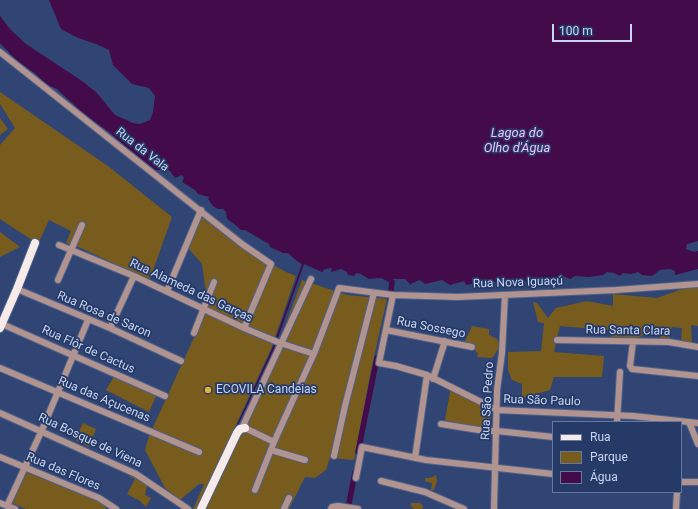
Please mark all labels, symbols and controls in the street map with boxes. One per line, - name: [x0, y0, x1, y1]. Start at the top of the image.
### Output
- scale bar: [554, 16, 634, 42]
- text: 100 m: [559, 24, 593, 38]
- street label: Rua da Vala: [113, 125, 171, 175]
- water label: Lagoa do Olho d'Água: [484, 126, 550, 157]
- street label: Rua Alameda das Garças: [127, 256, 255, 326]
- street label: Rua Nova Iguaçú: [473, 274, 563, 292]
- street label: Rua Rosa de Saron: [55, 289, 153, 341]
- street label: Rua Sossego: [395, 314, 467, 342]
- street label: Rua Flôr de Cactus: [39, 323, 137, 377]
- street label: Rua Santa Clara: [585, 323, 671, 339]
- street label: Rua São Pedro: [479, 361, 497, 441]
- street label: Rua das Açucenas: [56, 374, 152, 426]
- place label: ECOVILA Candeias: [216, 383, 317, 397]
- marker: ECOVILA Candeias: [203, 385, 213, 395]
- street label: Rua São Paulo: [503, 392, 581, 410]
- street label: Rua Bosque de Viena: [36, 411, 144, 471]
- legend: [552, 421, 682, 493]
- text: Rua: [590, 430, 611, 444]
- street label: Rua das Flores: [24, 450, 102, 494]
- text: Parque: [590, 450, 628, 464]
- text: Água: [590, 470, 618, 484]

